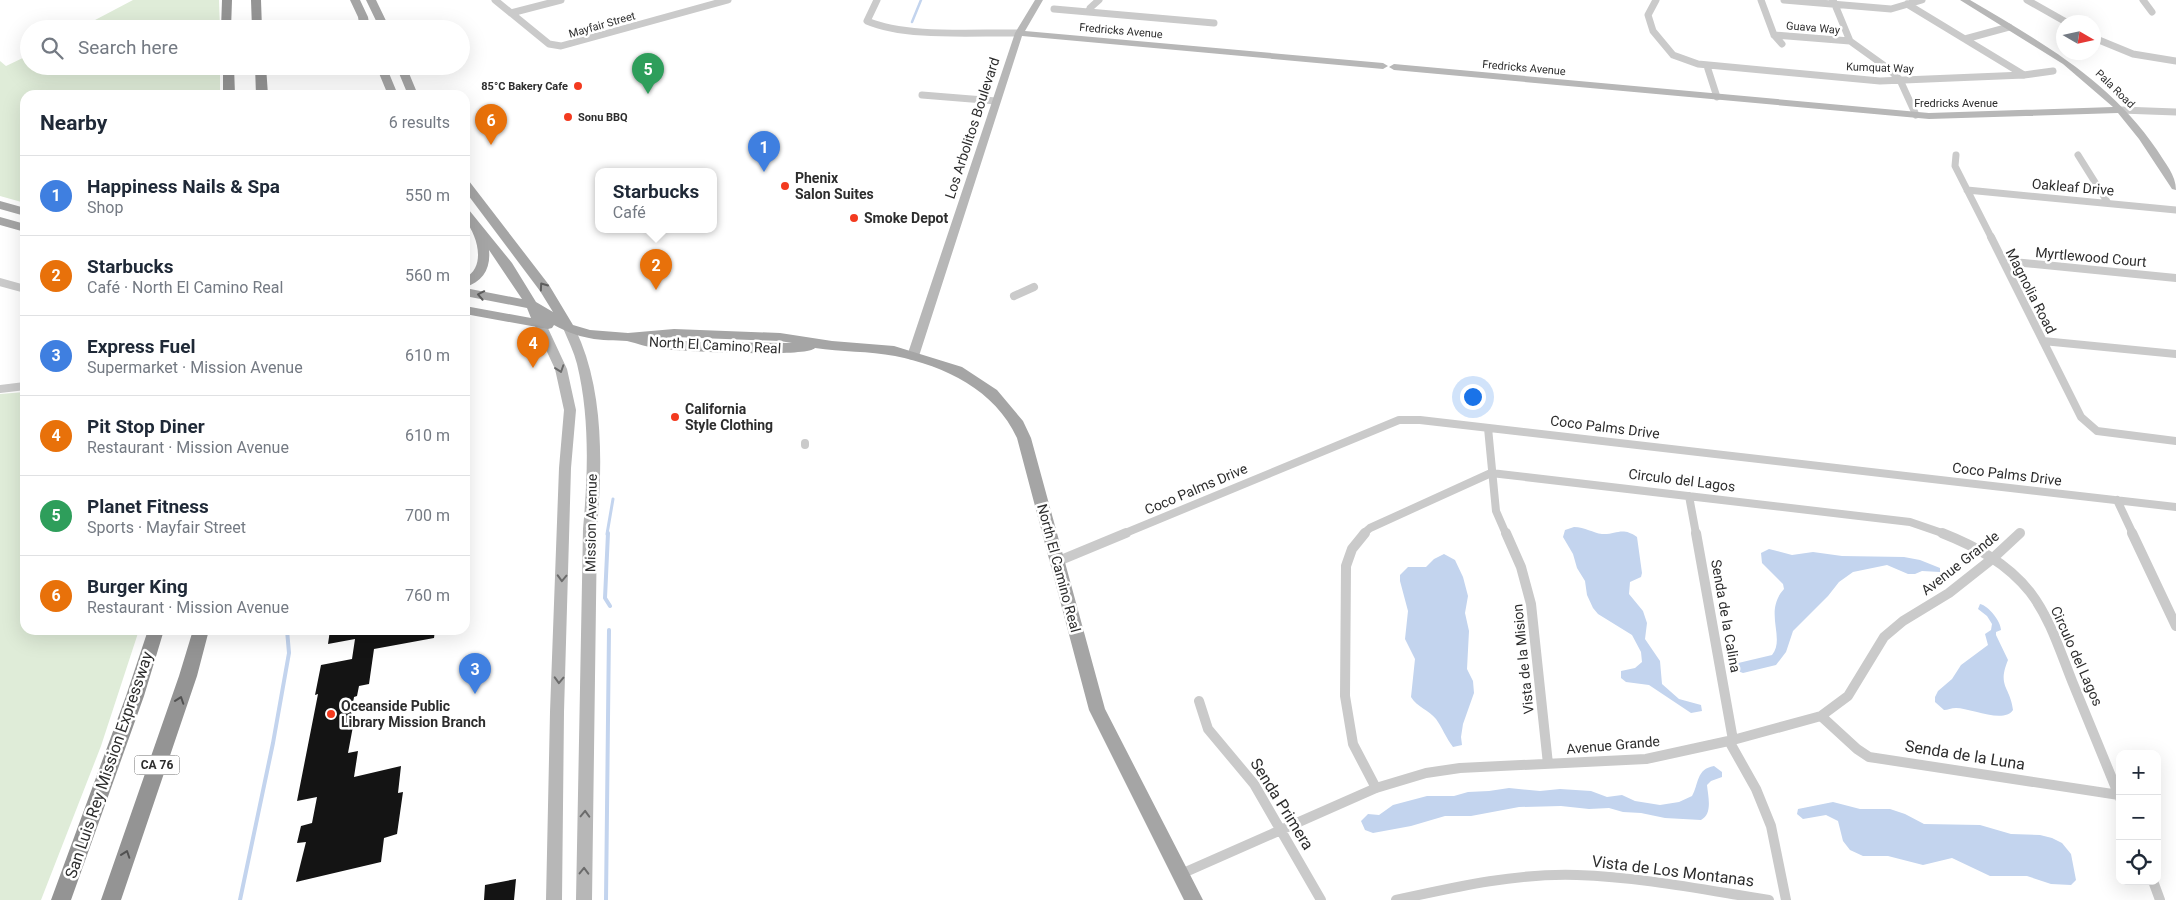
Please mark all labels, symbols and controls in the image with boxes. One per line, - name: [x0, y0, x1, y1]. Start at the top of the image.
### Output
- street label: Mayfair Street: [567, 9, 637, 41]
- north arrow: [2056, 15, 2101, 60]
- street label: Guava Way: [1785, 19, 1841, 37]
- search box: [20, 20, 470, 75]
- street label: Fredricks Avenue: [1079, 21, 1163, 41]
- icon: search: [38, 34, 66, 62]
- text: Search here: [78, 36, 178, 59]
- pin: 5: [632, 53, 664, 94]
- street label: Los Arbolitos Boulevard: [942, 55, 1002, 201]
- street label: Fredricks Avenue: [1482, 58, 1566, 78]
- street label: Kumquat Way: [1846, 60, 1915, 76]
- street label: Pala Road: [2093, 67, 2137, 111]
- place label: 85°C Bakery Cafe: [481, 80, 568, 93]
- marker: 85°C Bakery Cafe: [572, 80, 584, 92]
- street label: Fredricks Avenue: [1914, 97, 1998, 110]
- pin: 6: [475, 104, 507, 145]
- text: Nearby: [40, 111, 107, 135]
- marker: Sonu BBQ: [562, 111, 574, 123]
- place label: Sonu BBQ: [578, 111, 628, 124]
- text: 6 results: [389, 113, 450, 132]
- pin: 1: [748, 131, 780, 172]
- popup: [595, 168, 717, 233]
- place label: Phenix Salon Suites: [795, 170, 874, 202]
- text: Happiness Nails & Spa: [87, 175, 280, 198]
- street label: Oakleaf Drive: [2031, 175, 2115, 199]
- text: Starbucks: [613, 180, 699, 203]
- marker: Phenix Salon Suites: [779, 180, 791, 192]
- text: 1: [51, 186, 61, 205]
- text: 550 m: [405, 186, 450, 205]
- text: Shop: [87, 198, 123, 217]
- text: Café: [613, 203, 646, 222]
- place label: Smoke Depot: [864, 210, 948, 226]
- marker: Smoke Depot: [848, 212, 860, 224]
- street label: Myrtlewood Court: [2035, 244, 2148, 270]
- street label: Magnolia Road: [2003, 246, 2059, 336]
- pin: 2: [640, 249, 672, 290]
- text: Starbucks: [87, 255, 173, 278]
- text: 2: [51, 266, 61, 285]
- text: 560 m: [405, 266, 450, 285]
- text: Café · North El Camino Real: [87, 278, 283, 297]
- one-way arrow: [540, 282, 549, 292]
- one-way arrow: [477, 290, 486, 301]
- pin: 4: [517, 327, 549, 368]
- street label: North El Camino Real: [649, 334, 781, 356]
- text: Express Fuel: [87, 335, 195, 358]
- text: 3: [51, 346, 61, 365]
- text: 610 m: [405, 346, 450, 365]
- text: Supermarket · Mission Avenue: [87, 358, 303, 377]
- one-way arrow: [554, 364, 564, 373]
- your location: [1460, 384, 1486, 410]
- place label: California Style Clothing: [685, 401, 773, 433]
- marker: California Style Clothing: [669, 411, 681, 423]
- street label: Coco Palms Drive: [1549, 412, 1661, 442]
- text: Pit Stop Diner: [87, 415, 205, 438]
- text: 4: [51, 426, 61, 445]
- text: 610 m: [405, 426, 450, 445]
- text: Restaurant · Mission Avenue: [87, 438, 289, 457]
- street label: Coco Palms Drive: [1951, 459, 2063, 489]
- street label: Coco Palms Drive: [1142, 460, 1250, 518]
- street label: Circulo del Lagos: [1628, 466, 1736, 494]
- street label: Mission Avenue: [582, 474, 600, 572]
- text: Planet Fitness: [87, 495, 209, 518]
- street label: North El Camino Real: [1034, 502, 1084, 634]
- text: 5: [51, 506, 61, 525]
- text: 700 m: [405, 506, 450, 525]
- text: Sports · Mayfair Street: [87, 518, 246, 537]
- street label: Avenue Grande: [1918, 528, 2002, 598]
- street label: Senda de la Calina: [1708, 558, 1744, 674]
- text: Burger King: [87, 575, 188, 598]
- one-way arrow: [557, 575, 568, 583]
- text: 6: [51, 586, 61, 605]
- text: 760 m: [405, 586, 450, 605]
- text: Restaurant · Mission Avenue: [87, 598, 289, 617]
- street label: Vista de la Mision: [1509, 603, 1537, 715]
- street label: Circulo del Lagos: [2048, 604, 2106, 708]
- street label: San Luis Rey Mission Expressway: [61, 649, 157, 881]
- pin: 3: [459, 653, 491, 694]
- one-way arrow: [553, 676, 564, 684]
- one-way arrow: [174, 697, 184, 705]
- place label: Oceanside Public Library Mission Branch: [341, 698, 486, 730]
- marker: Oceanside Public Library Mission Branch: [325, 708, 337, 720]
- street label: Avenue Grande: [1566, 733, 1660, 757]
- street label: Senda de la Luna: [1904, 736, 2026, 774]
- map controls: [2116, 750, 2161, 885]
- button: +: [2116, 750, 2161, 795]
- street label: Senda Primera: [1246, 755, 1318, 853]
- road number: CA 76: [134, 756, 180, 774]
- button: −: [2116, 795, 2161, 840]
- one-way arrow: [580, 810, 591, 818]
- button: locate: [2116, 840, 2161, 885]
- one-way arrow: [121, 850, 131, 859]
- street label: Vista de Los Montanas: [1591, 852, 1755, 890]
- one-way arrow: [579, 867, 589, 874]

